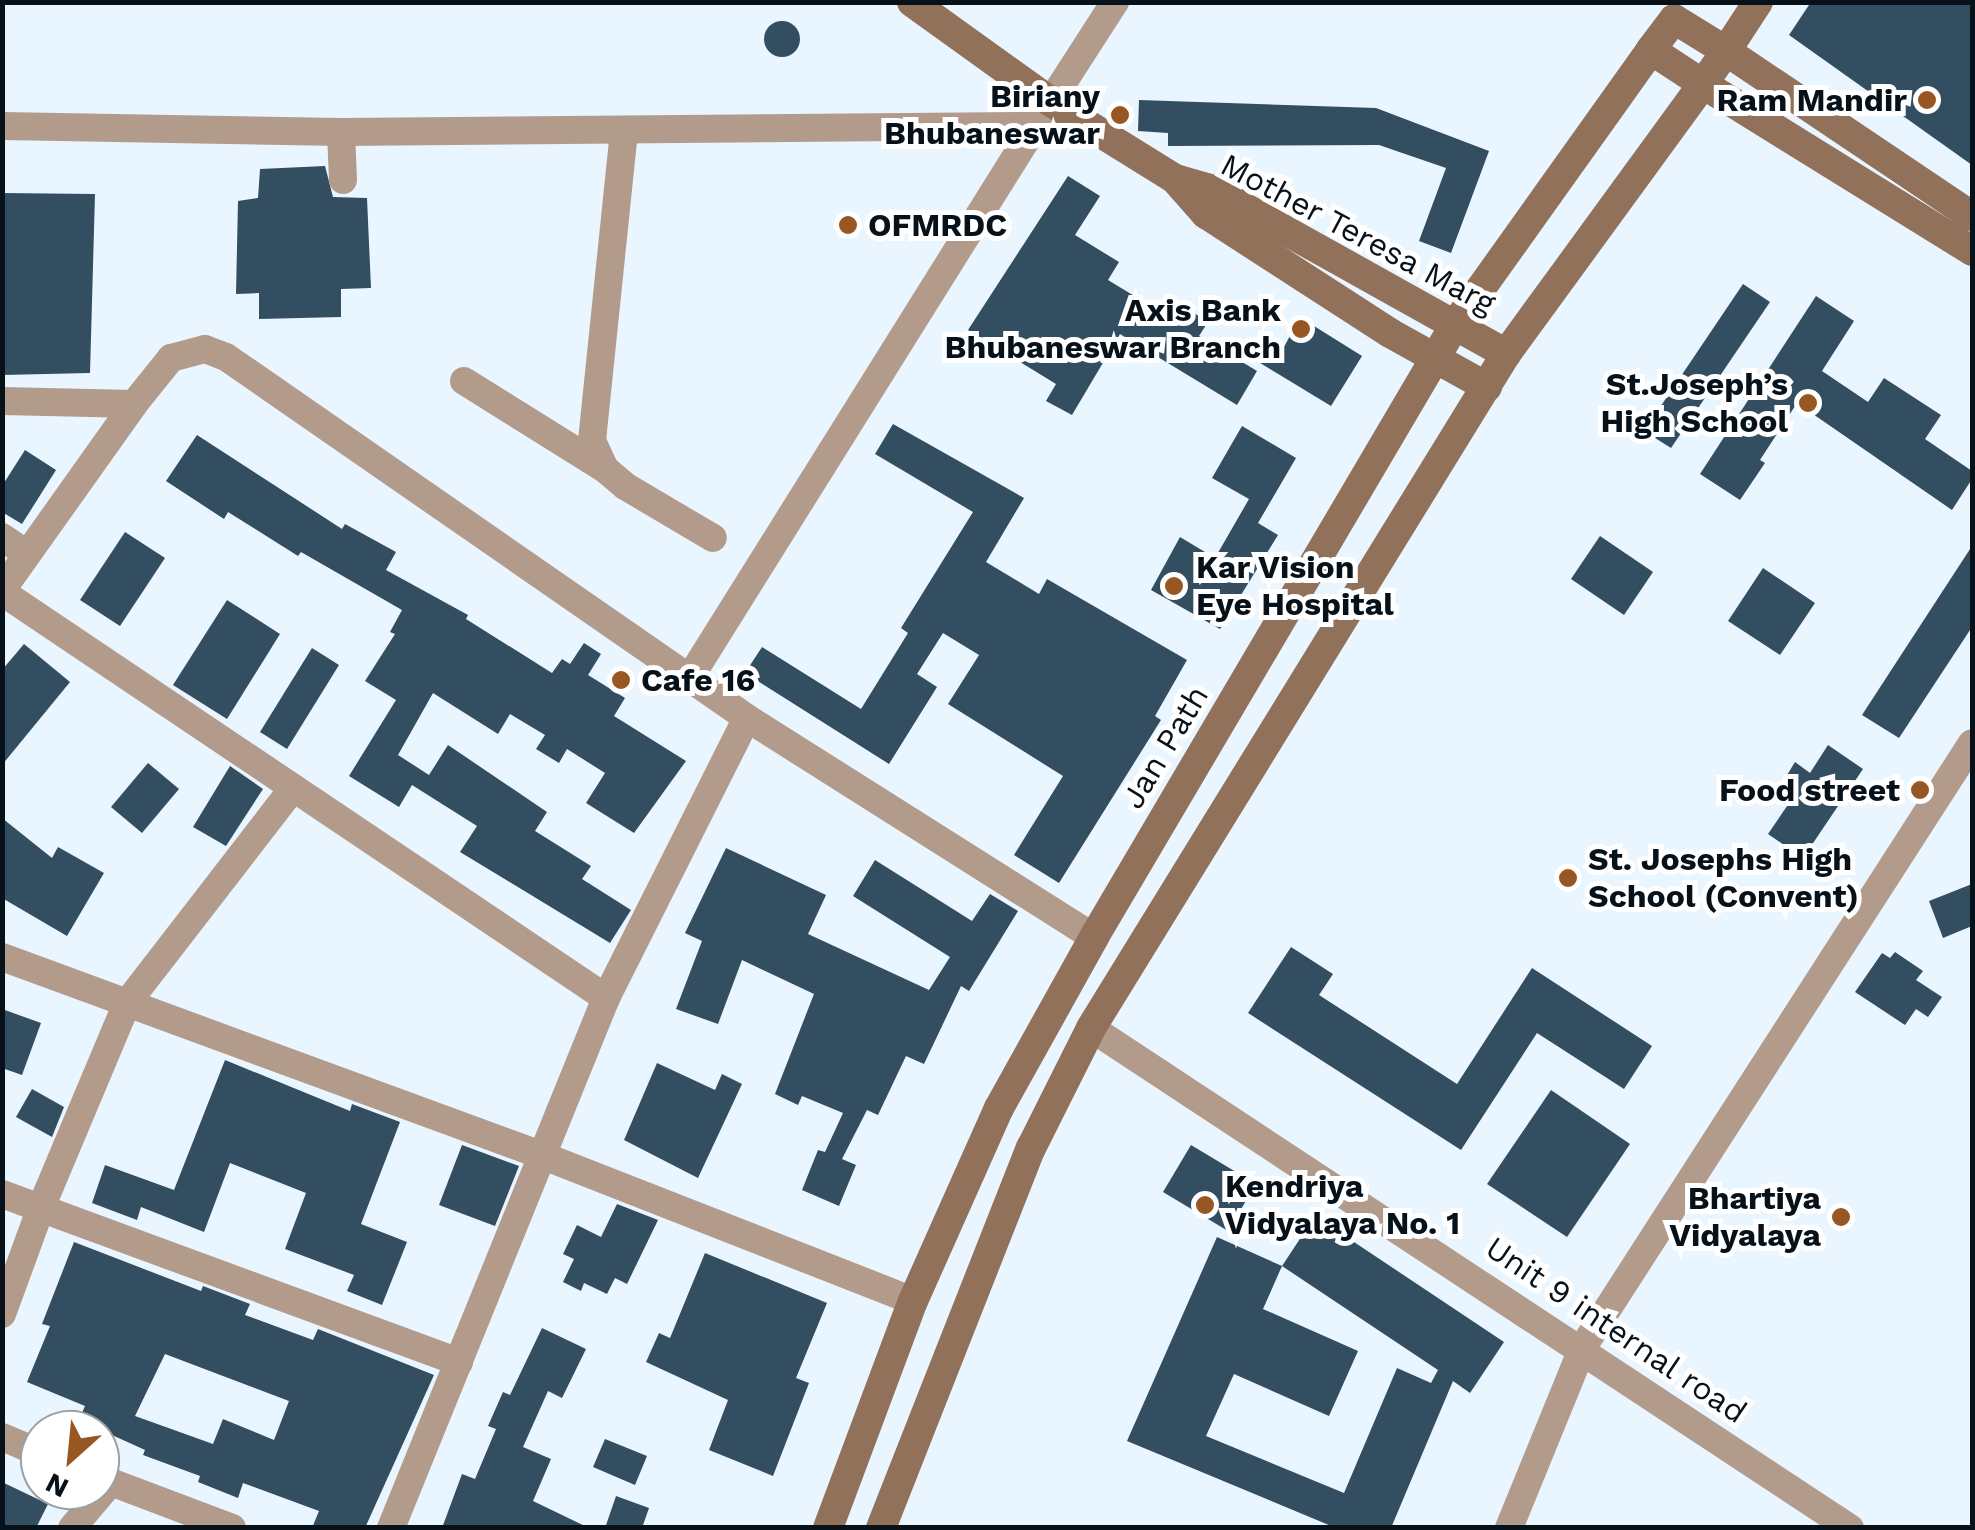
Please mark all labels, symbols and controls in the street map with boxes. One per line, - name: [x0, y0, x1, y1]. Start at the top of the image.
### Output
- place label: Biriany Bhubaneswar: [884, 78, 1100, 153]
- place label: Ram Mandir: [1717, 81, 1907, 119]
- marker: Ram Mandir: [1916, 89, 1938, 111]
- marker: Biriany Bhubaneswar: [1109, 104, 1131, 126]
- street label: Mother Teresa Marg: [1213, 145, 1503, 323]
- place label: OFMRDC: [868, 206, 1007, 244]
- marker: OFMRDC: [837, 214, 859, 236]
- place label: Axis Bank Bhubaneswar Branch: [944, 292, 1281, 367]
- marker: Axis Bank Bhubaneswar Branch: [1290, 318, 1312, 340]
- place label: St.Joseph’s High School: [1601, 366, 1788, 441]
- marker: St.Joseph’s High School: [1797, 392, 1819, 414]
- place label: Kar Vision Eye Hospital: [1196, 549, 1394, 624]
- marker: Kar Vision Eye Hospital: [1161, 573, 1187, 599]
- place label: Cafe 16: [641, 661, 756, 699]
- marker: Cafe 16: [610, 669, 632, 691]
- street label: Jan Path: [1113, 679, 1217, 815]
- place label: Food street: [1719, 771, 1900, 809]
- marker: Food street: [1909, 779, 1931, 801]
- place label: St. Josephs High School (Convent): [1588, 841, 1859, 916]
- marker: St. Josephs High School (Convent): [1557, 867, 1579, 889]
- place label: Kendriya Vidyalaya No. 1: [1225, 1168, 1461, 1243]
- place label: Bhartiya Vidyalaya: [1669, 1180, 1821, 1255]
- marker: Kendriya Vidyalaya No. 1: [1194, 1194, 1216, 1216]
- marker: Bhartiya Vidyalaya: [1830, 1206, 1852, 1228]
- street label: Unit 9 internal road: [1478, 1228, 1754, 1432]
- north arrow: [20, 1410, 120, 1510]
- text: N: [40, 1466, 74, 1505]

